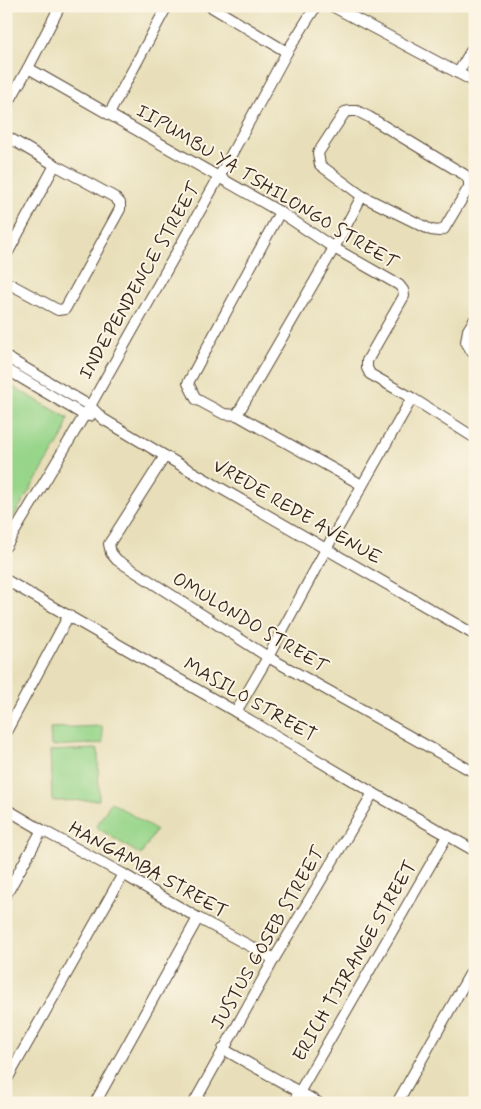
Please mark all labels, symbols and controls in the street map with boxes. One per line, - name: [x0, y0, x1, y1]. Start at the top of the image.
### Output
- street label: IIPUMBU YA TSHILONGO STREET: [131, 99, 404, 276]
- street label: INDEPENDENCE STREET: [73, 177, 207, 384]
- street label: VREDE REDE AVENUE: [208, 453, 386, 571]
- street label: OMULONDO STREET: [168, 567, 333, 680]
- street label: MASILO STREET: [179, 652, 321, 748]
- street label: HANGAMBA STREET: [64, 816, 232, 924]
- street label: JUSTUS GOSEB STREET: [205, 841, 331, 1034]
- street label: ERICH TJIRANGE STREET: [287, 856, 423, 1066]

